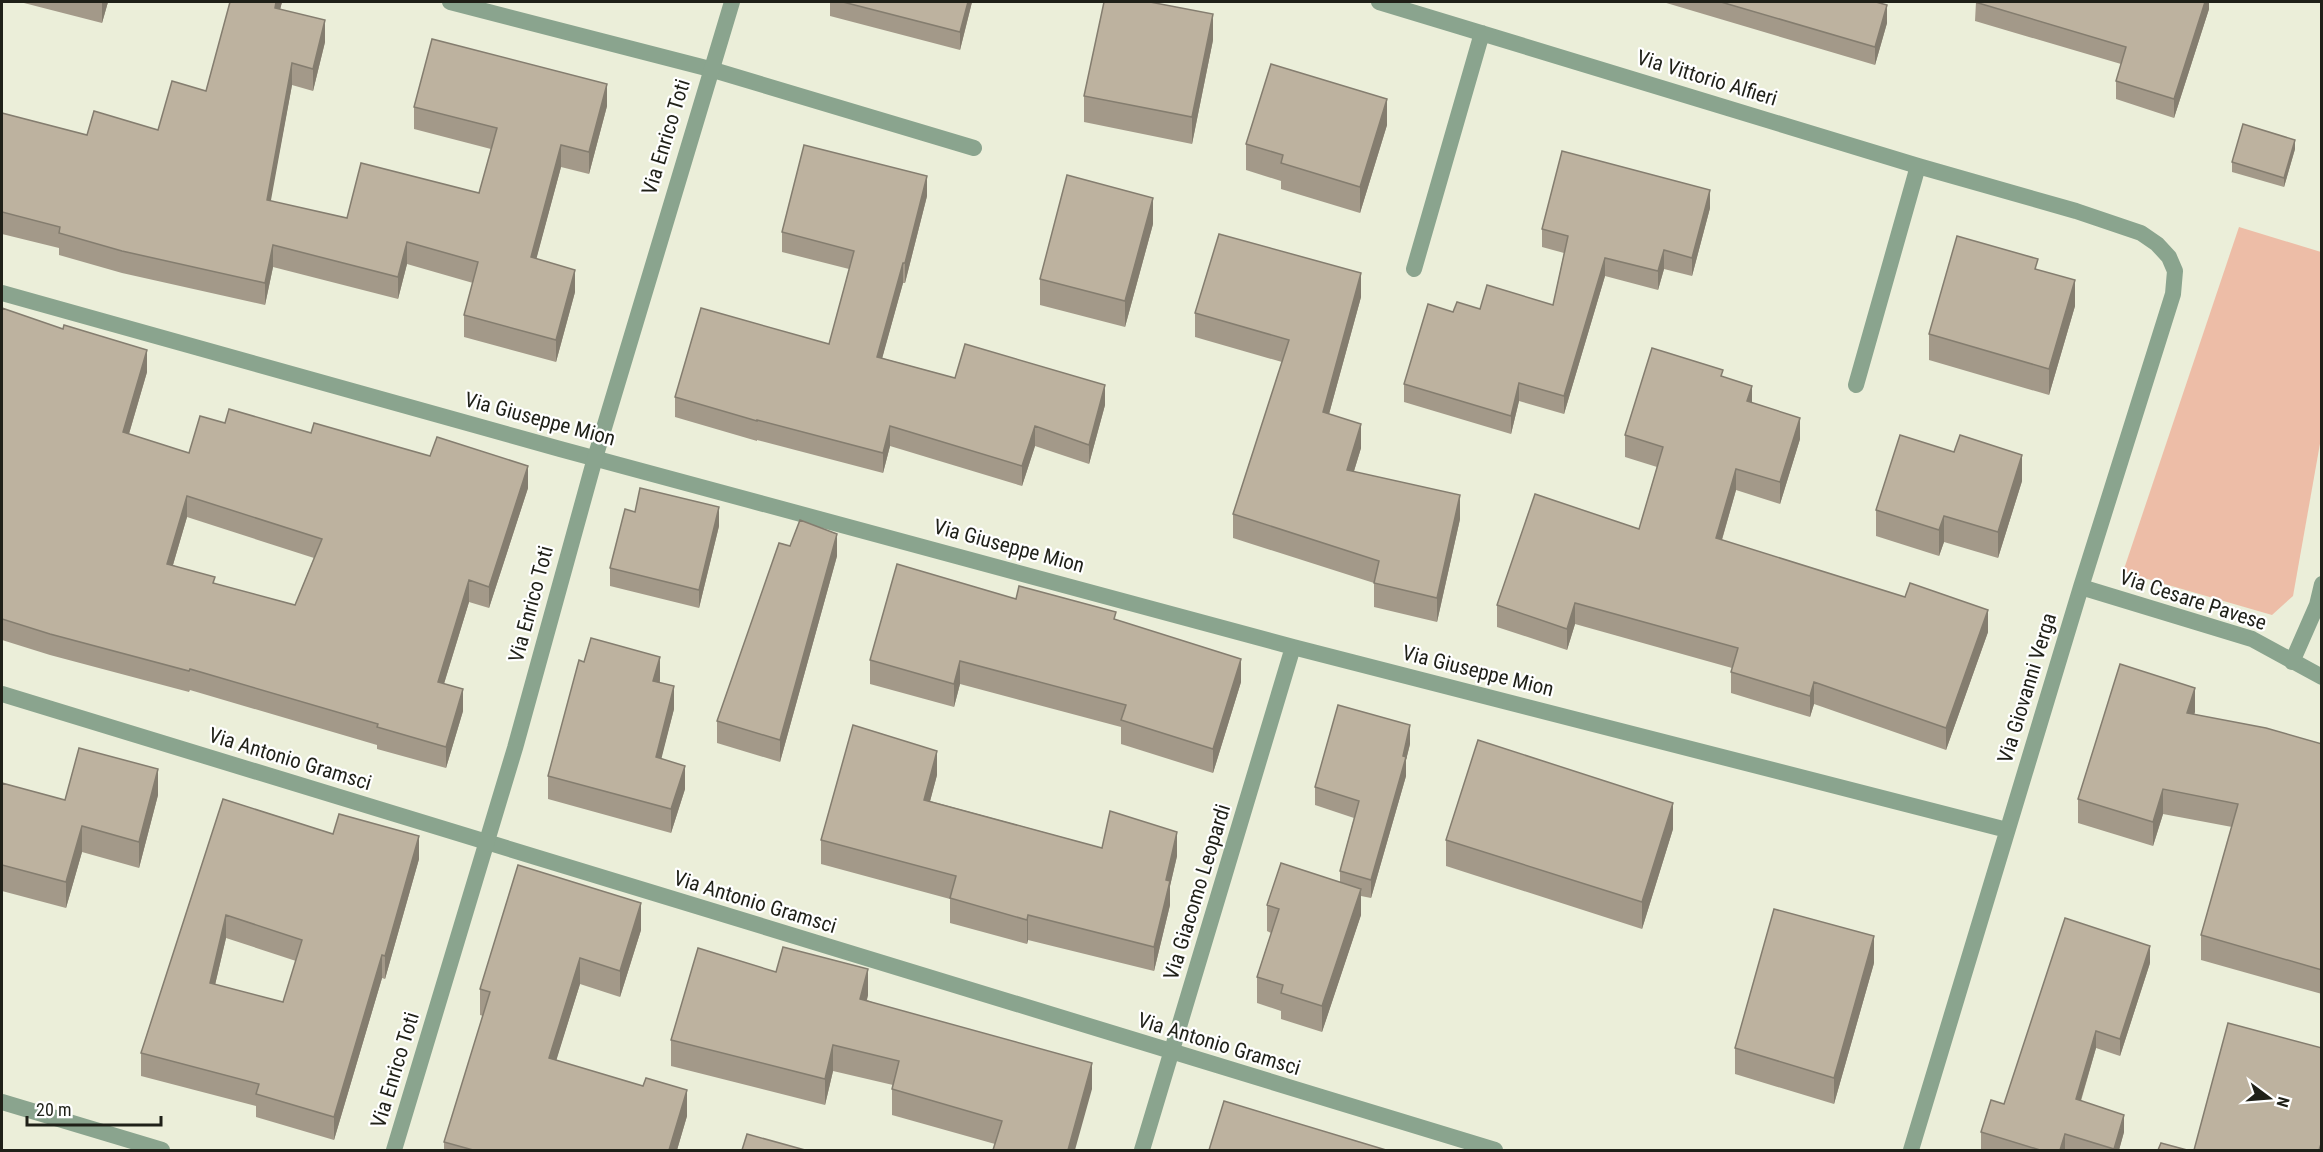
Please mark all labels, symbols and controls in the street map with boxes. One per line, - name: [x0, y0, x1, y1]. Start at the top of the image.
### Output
- street label: Via Vittorio Alfieri: [1634, 45, 1780, 111]
- street label: Via Enrico Toti: [637, 76, 695, 198]
- street label: Via Giuseppe Mion: [462, 387, 618, 451]
- street label: Via Giuseppe Mion: [931, 514, 1087, 578]
- street label: Via Enrico Toti: [504, 543, 558, 665]
- street label: Via Cesare Pavese: [2116, 565, 2270, 635]
- street label: Via Giovanni Verga: [1993, 610, 2061, 766]
- street label: Via Giuseppe Mion: [1400, 641, 1556, 701]
- street label: Via Antonio Gramsci: [206, 723, 374, 795]
- street label: Via Giacomo Leopardi: [1159, 801, 1235, 983]
- street label: Via Antonio Gramsci: [671, 866, 839, 938]
- street label: Via Antonio Gramsci: [1135, 1008, 1303, 1080]
- street label: Via Enrico Toti: [366, 1009, 424, 1131]
- north arrow: [2239, 1068, 2299, 1128]
- scale bar: [27, 1089, 160, 1127]
- text: N: [2272, 1095, 2293, 1109]
- text: 20 m: [36, 1099, 71, 1120]

